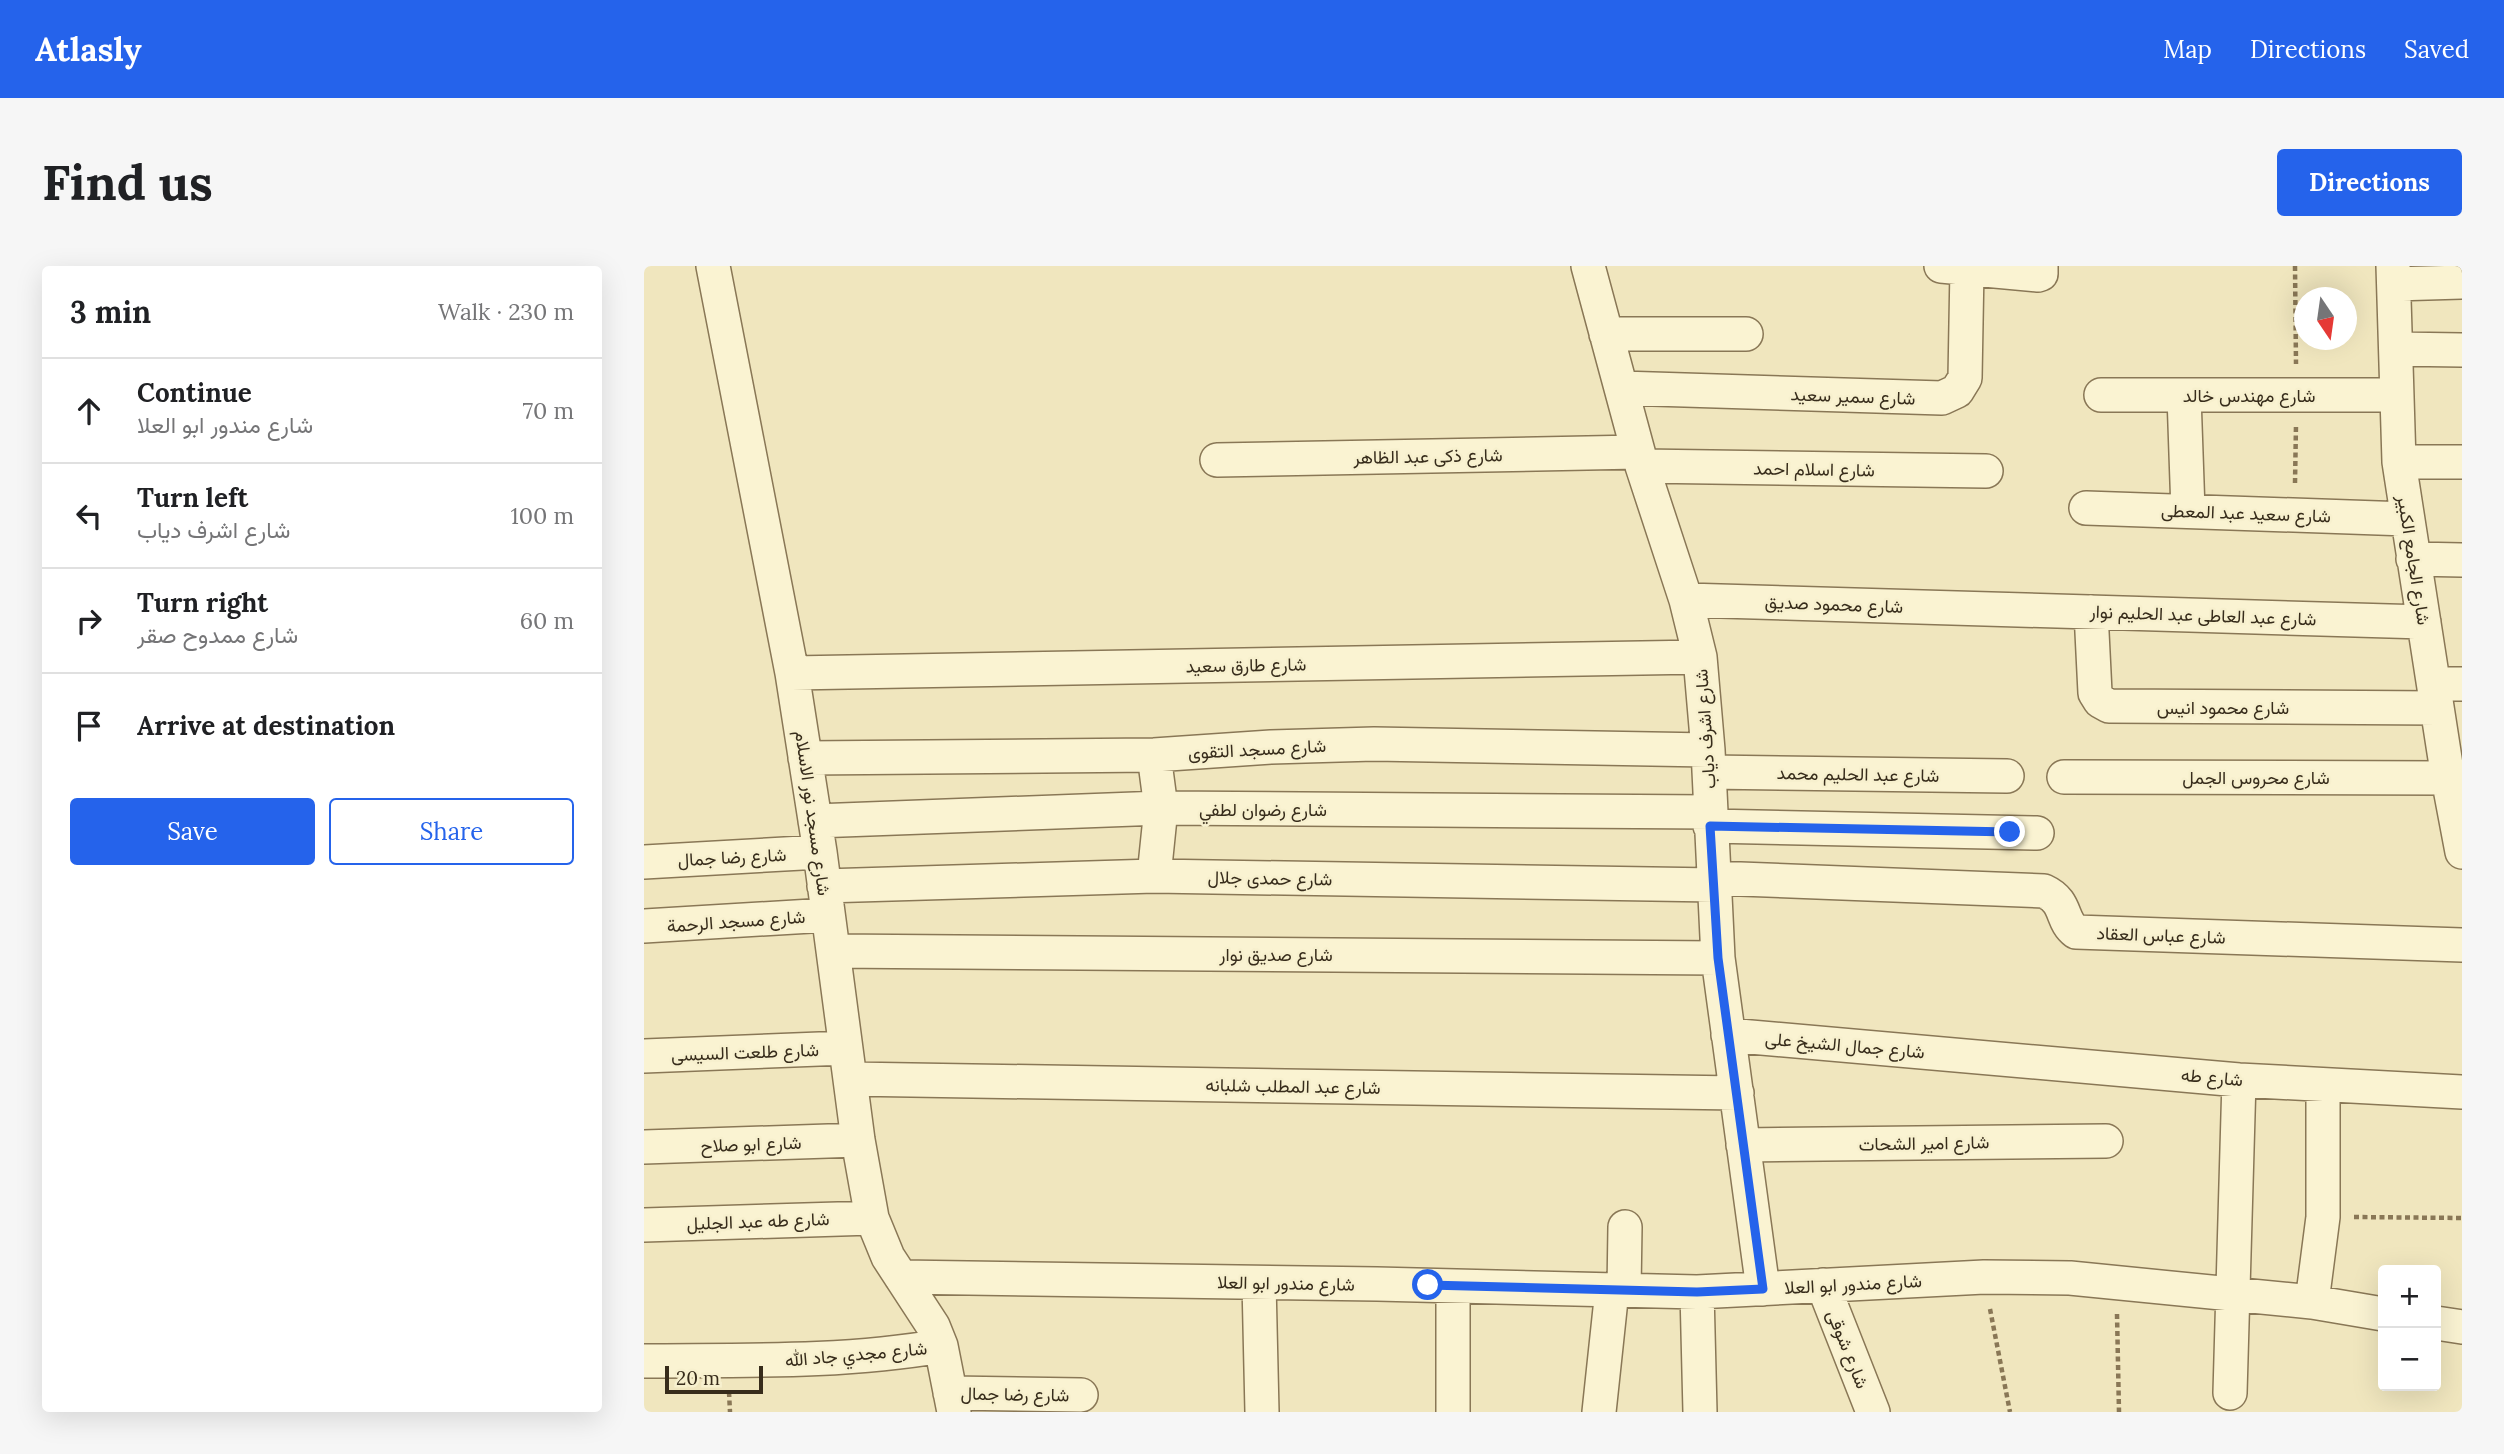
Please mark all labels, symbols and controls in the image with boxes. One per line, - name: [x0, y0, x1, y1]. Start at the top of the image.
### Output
- text: Atlasly: [35, 28, 142, 70]
- text: Map: [2163, 34, 2212, 65]
- text: Directions: [2250, 34, 2366, 65]
- text: Saved: [2404, 34, 2469, 65]
- button: Directions: [2277, 149, 2462, 216]
- text: Find us: [42, 151, 213, 213]
- north arrow: [2294, 287, 2357, 350]
- text: 3 min: [70, 293, 151, 331]
- text: Walk · 230 m: [438, 297, 574, 326]
- text: Continue: [137, 376, 252, 409]
- street label: شارع سمير سعيد: [1790, 382, 1916, 411]
- street label: شارع مهندس خالد: [2183, 384, 2315, 408]
- icon: ahead: [70, 392, 108, 430]
- text: 70 m: [523, 396, 574, 425]
- text: شارع مندور ابو العلا: [137, 410, 313, 439]
- street label: شارع ذكى عبد الظاهر: [1352, 443, 1503, 470]
- street label: شارع اسلام احمد: [1753, 456, 1875, 483]
- text: Turn left: [137, 481, 248, 514]
- street label: شارع الجامع الكبير: [2391, 492, 2436, 627]
- icon: left: [70, 497, 108, 535]
- street label: شارع سعيد عبد المعطى: [2161, 499, 2331, 528]
- text: 100 m: [510, 501, 574, 530]
- text: شارع اشرف دياب: [137, 515, 290, 544]
- text: Turn right: [137, 586, 268, 619]
- street label: شارع محمود صديق: [1764, 590, 1904, 619]
- street label: شارع عبد العاطى عبد الحليم نوار: [2088, 600, 2317, 631]
- icon: right: [70, 602, 108, 640]
- text: 60 m: [520, 606, 574, 635]
- text: شارع ممدوح صقر: [137, 620, 298, 649]
- street label: شارع طارق سعيد: [1185, 652, 1307, 679]
- street label: شارع اشرف دياب: [1689, 668, 1722, 790]
- street label: شارع محمود انيس: [2157, 696, 2289, 720]
- icon: arrive: [70, 707, 108, 745]
- text: Arrive at destination: [137, 709, 395, 742]
- street label: شارع مسجد نور الاسلام: [789, 729, 836, 897]
- street label: شارع مسجد التقوى: [1187, 734, 1327, 765]
- street label: شارع عبد الحليم محمد: [1776, 761, 1940, 788]
- street label: شارع محروس الجمل: [2182, 766, 2330, 790]
- button: Save: [70, 798, 315, 865]
- button: Share: [329, 798, 574, 865]
- street label: شارع رضوان لطفي: [1199, 798, 1327, 825]
- route end: [1994, 816, 2025, 847]
- street label: شارع رضا جمال: [677, 843, 787, 872]
- street label: شارع حمدى جلال: [1207, 865, 1333, 892]
- street label: شارع مسجد الرحمة: [666, 905, 806, 938]
- street label: شارع عباس العقاد: [2096, 921, 2226, 950]
- street label: شارع صديق نوار: [1218, 943, 1333, 967]
- street label: شارع جمال الشيخ على: [1764, 1027, 1926, 1064]
- street label: شارع طلعت السيسى: [671, 1038, 819, 1067]
- street label: شارع طه: [2180, 1063, 2244, 1092]
- street label: شارع عبد المطلب شلبانه: [1205, 1073, 1381, 1100]
- street label: شارع امير الشحات: [1858, 1130, 1990, 1157]
- street label: شارع ابو صلاح: [700, 1131, 802, 1158]
- street label: شارع طه عبد الجليل: [686, 1207, 830, 1236]
- map controls: [2378, 1265, 2441, 1391]
- button: +: [2378, 1265, 2441, 1328]
- route start: [1412, 1269, 1443, 1300]
- street label: شارع مندور ابو العلا: [1784, 1269, 1922, 1300]
- street label: شارع مندور ابو العلا: [1217, 1270, 1355, 1297]
- street label: شارع شوقى: [1821, 1306, 1874, 1392]
- button: −: [2378, 1328, 2441, 1391]
- street label: شارع مجدي جاد الله: [784, 1336, 928, 1376]
- scale bar: [665, 1363, 763, 1395]
- text: 20 m: [676, 1366, 720, 1390]
- street label: شارع رضا جمال: [960, 1382, 1070, 1407]

